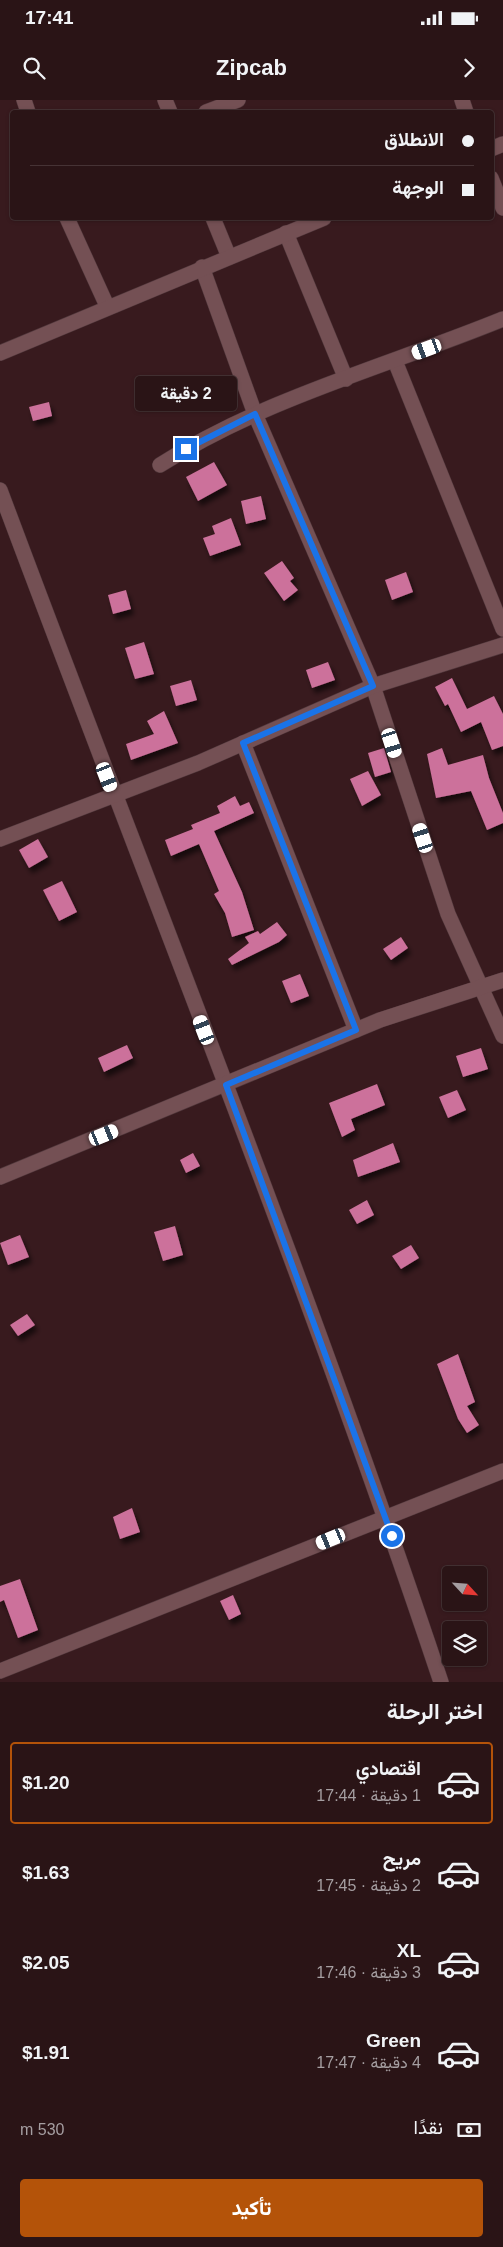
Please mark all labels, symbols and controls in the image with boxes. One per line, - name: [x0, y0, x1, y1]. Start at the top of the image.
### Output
- text: 17:41: [25, 7, 74, 28]
- icon: search: [20, 54, 48, 82]
- icon: forward: [455, 54, 483, 82]
- text: Zipcab: [216, 55, 287, 80]
- text: الانطلاق: [384, 129, 444, 150]
- text: الوجهة: [392, 177, 444, 198]
- car: [410, 337, 443, 361]
- callout: 2 دقيقة: [135, 376, 237, 412]
- text: 2 دقيقة: [160, 385, 212, 402]
- route end: [175, 438, 197, 460]
- car: [380, 726, 403, 760]
- car: [94, 760, 119, 794]
- car: [411, 821, 434, 855]
- car: [191, 1013, 216, 1047]
- car: [87, 1122, 120, 1148]
- route start: [381, 1525, 403, 1547]
- car: [314, 1526, 347, 1552]
- north arrow: [442, 1566, 488, 1611]
- map controls: [442, 1566, 487, 1666]
- button: layers: [442, 1621, 487, 1666]
- text: اختر الرحلة: [387, 1699, 483, 1724]
- text: اقتصادي: [356, 1758, 421, 1779]
- icon: car: [436, 1761, 481, 1806]
- text: $1.20: [22, 1772, 70, 1793]
- text: 1 دقيقة · 17:44: [316, 1787, 421, 1804]
- text: مريح: [383, 1848, 421, 1869]
- icon: car: [436, 1851, 481, 1896]
- text: $1.63: [22, 1862, 70, 1883]
- text: 2 دقيقة · 17:45: [316, 1877, 421, 1894]
- text: XL: [397, 1940, 421, 1961]
- icon: car: [436, 1941, 481, 1986]
- text: $2.05: [22, 1952, 70, 1973]
- text: 3 دقيقة · 17:46: [316, 1964, 421, 1981]
- text: Green: [366, 2030, 421, 2051]
- icon: car: [436, 2031, 481, 2076]
- text: $1.91: [22, 2042, 70, 2063]
- text: 4 دقيقة · 17:47: [316, 2054, 421, 2071]
- icon: cash: [455, 2116, 483, 2144]
- text: نقدًا: [414, 2117, 443, 2138]
- text: 530 m: [20, 2121, 64, 2138]
- button: تأكيد: [20, 2179, 483, 2237]

